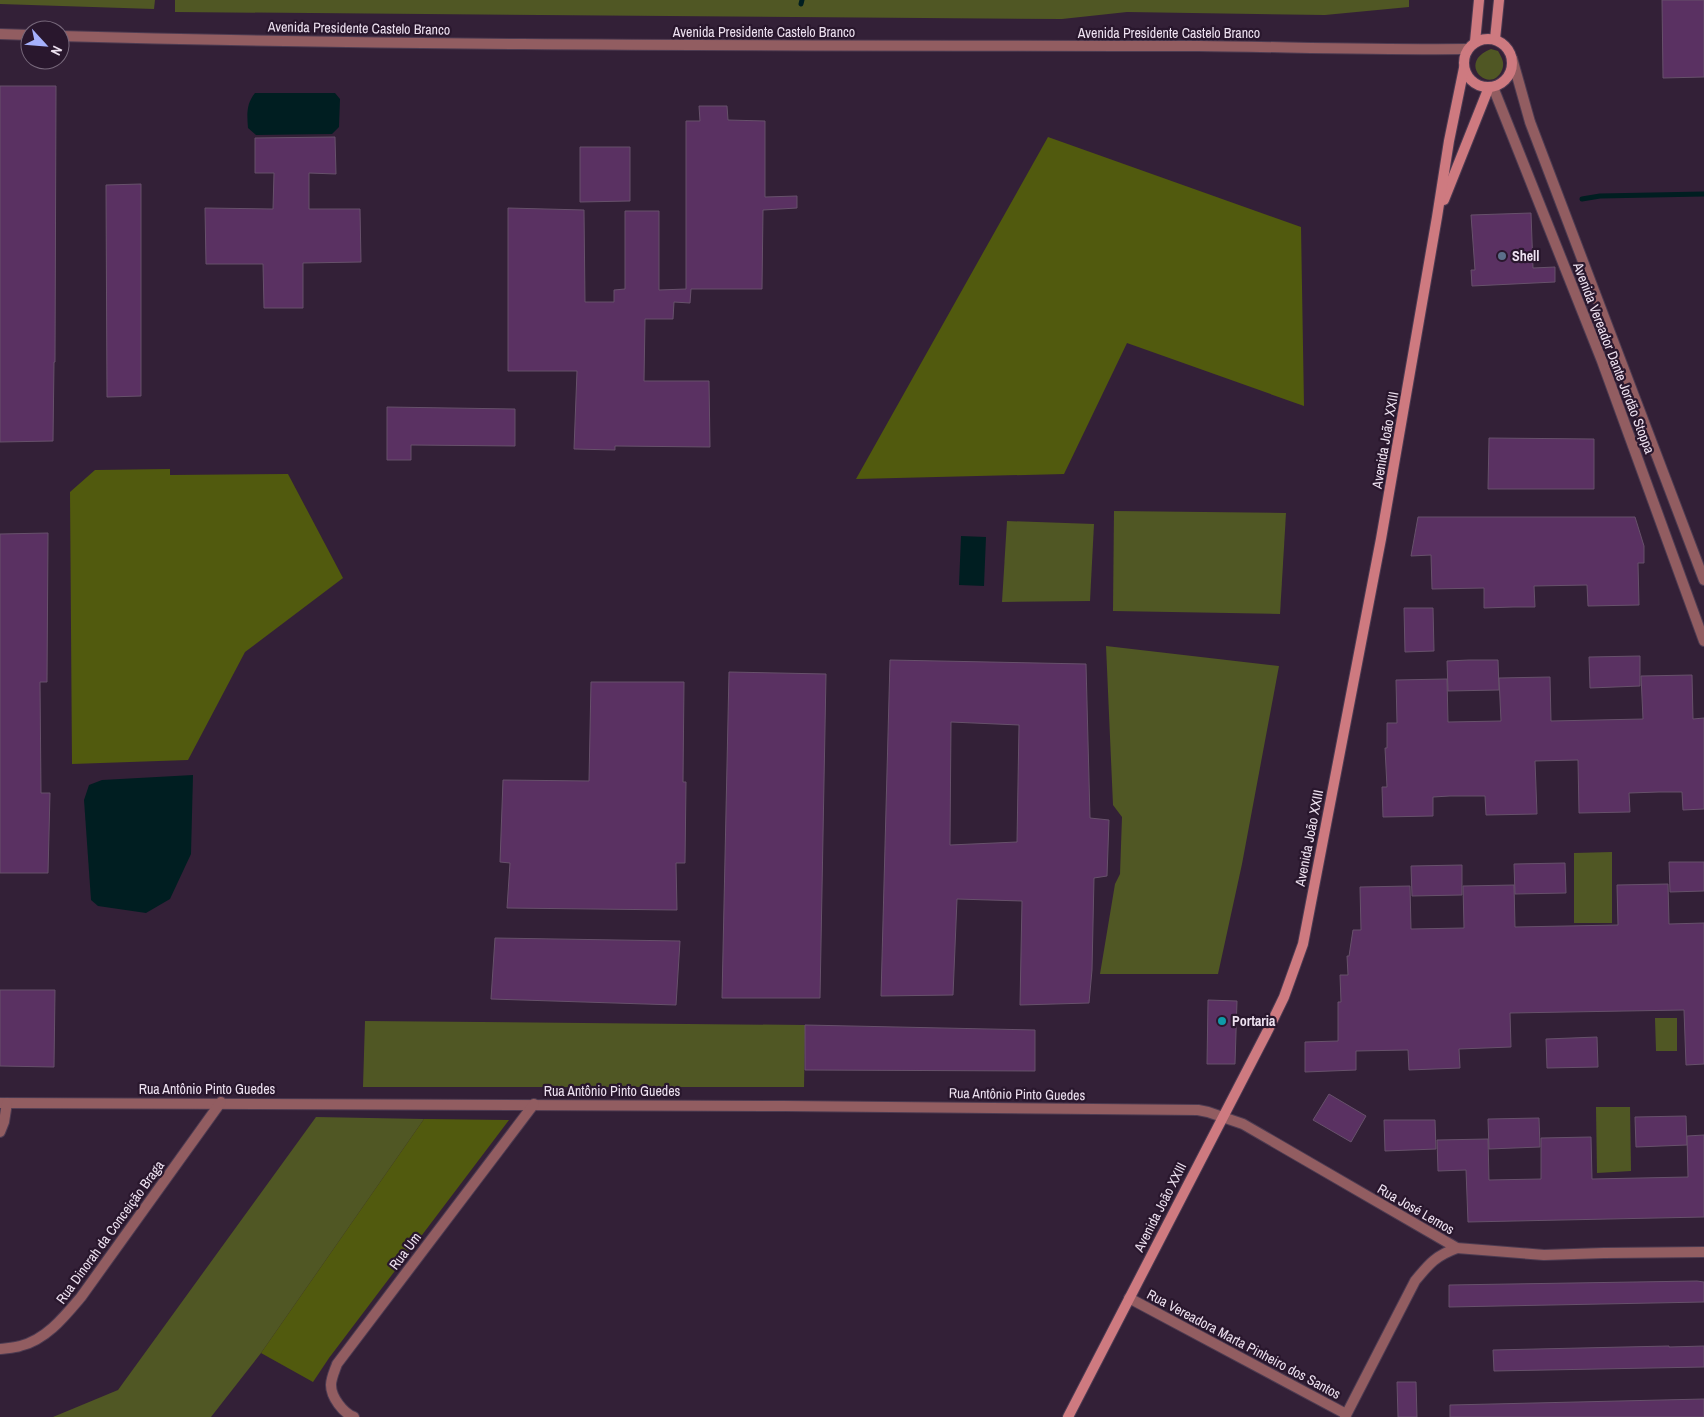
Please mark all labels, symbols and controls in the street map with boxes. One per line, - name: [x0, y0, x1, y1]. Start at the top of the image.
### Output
- street label: Avenida Presidente Castelo Branco: [267, 17, 450, 39]
- north arrow: [20, 20, 70, 70]
- street label: Avenida Presidente Castelo Branco: [672, 23, 855, 41]
- street label: Avenida Presidente Castelo Branco: [1077, 24, 1260, 42]
- text: N: [47, 43, 67, 58]
- place label: Shell: [1512, 247, 1539, 265]
- marker: Shell: [1496, 250, 1508, 262]
- street label: Avenida Vereador Dante Jordão Stoppa: [1569, 259, 1659, 457]
- street label: Avenida João XXIII: [1367, 390, 1402, 491]
- street label: Avenida João XXIII: [1291, 788, 1327, 889]
- place label: Portaria: [1232, 1012, 1276, 1030]
- marker: Portaria: [1216, 1015, 1228, 1027]
- street label: Rua Antônio Pinto Guedes: [139, 1080, 276, 1098]
- street label: Rua Antônio Pinto Guedes: [544, 1082, 681, 1100]
- street label: Rua Antônio Pinto Guedes: [949, 1084, 1086, 1104]
- street label: Rua Dinorah da Conceição Braga: [52, 1156, 168, 1307]
- street label: Avenida João XXIII: [1129, 1159, 1190, 1256]
- street label: Rua José Lemos: [1374, 1180, 1458, 1238]
- street label: Rua Um: [385, 1229, 425, 1273]
- street label: Rua Vereadora Marta Pinheiro dos Santos: [1144, 1285, 1344, 1403]

